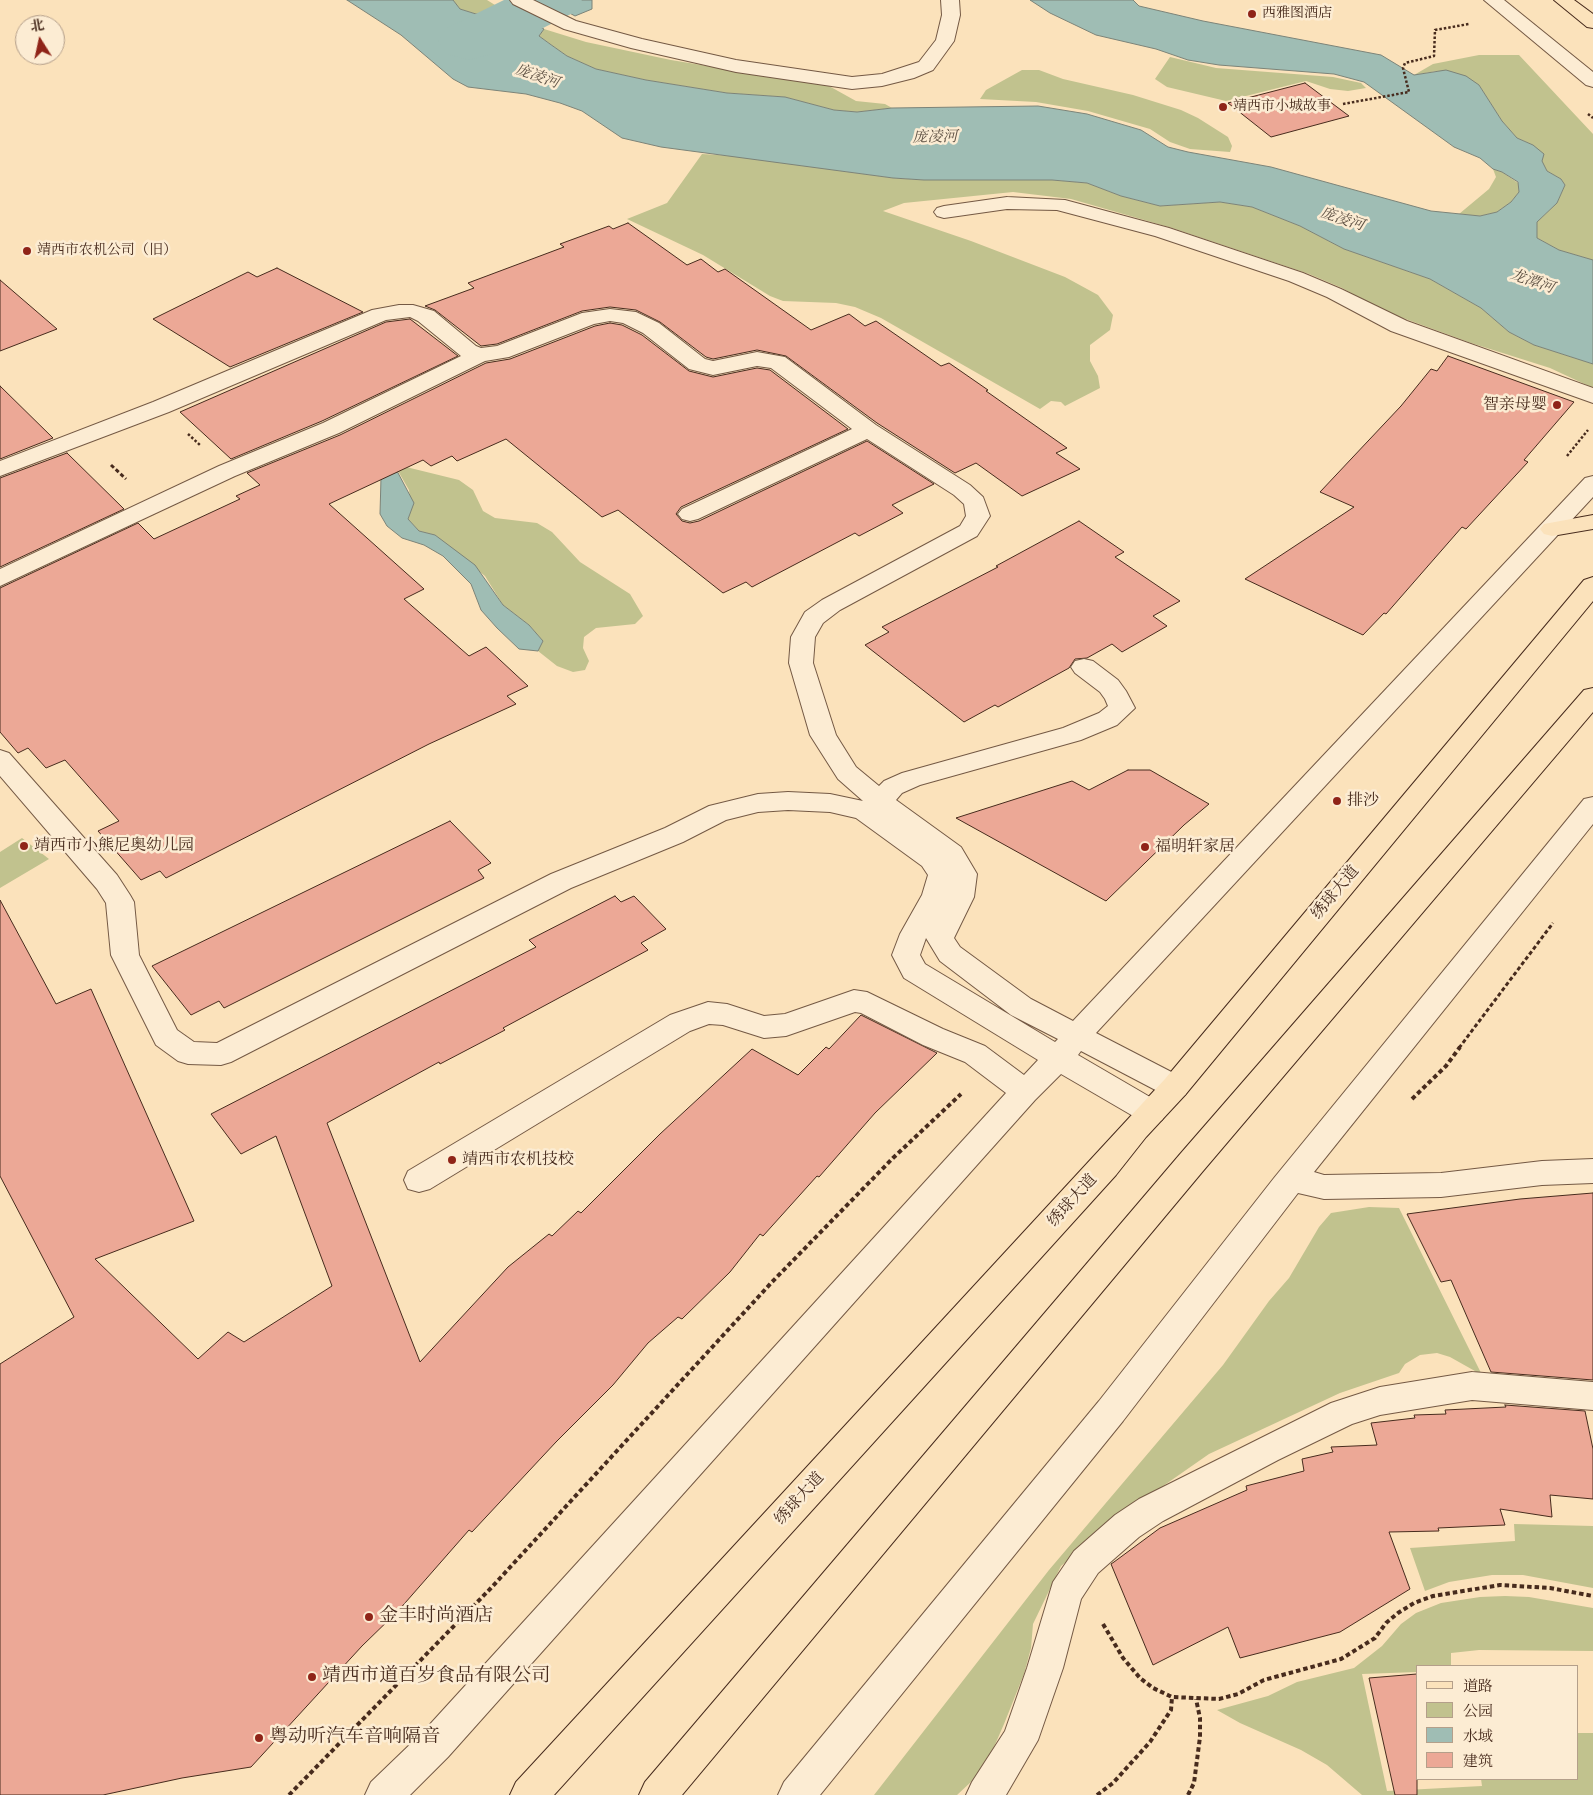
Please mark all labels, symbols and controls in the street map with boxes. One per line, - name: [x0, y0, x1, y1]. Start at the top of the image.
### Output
- place label: 西雅图酒店: [1262, 6, 1332, 22]
- marker: 西雅图酒店: [1246, 8, 1258, 20]
- north arrow: [15, 15, 65, 65]
- text: 北: [29, 15, 46, 36]
- water label: 庞凌河: [513, 61, 561, 93]
- place label: 靖西市小城故事: [1233, 99, 1331, 115]
- marker: 靖西市小城故事: [1217, 101, 1229, 113]
- water label: 庞凌河: [912, 129, 958, 147]
- water label: 庞凌河: [1318, 204, 1366, 236]
- place label: 靖西市农机公司（旧）: [37, 243, 177, 259]
- marker: 靖西市农机公司（旧）: [21, 245, 33, 257]
- water label: 龙潭河: [1508, 266, 1556, 298]
- place label: 智亲母婴: [1483, 395, 1547, 415]
- marker: 智亲母婴: [1551, 399, 1563, 411]
- place label: 排沙: [1347, 791, 1379, 811]
- marker: 排沙: [1331, 795, 1343, 807]
- place label: 靖西市小熊尼奥幼儿园: [34, 836, 194, 856]
- place label: 福明轩家居: [1155, 837, 1235, 857]
- marker: 靖西市小熊尼奥幼儿园: [18, 840, 30, 852]
- marker: 福明轩家居: [1139, 841, 1151, 853]
- street label: 绣球大道: [1308, 862, 1364, 924]
- place label: 靖西市农机技校: [462, 1150, 574, 1170]
- marker: 靖西市农机技校: [446, 1154, 458, 1166]
- street label: 绣球大道: [1044, 1171, 1102, 1231]
- street label: 绣球大道: [771, 1469, 829, 1529]
- place label: 金丰时尚酒店: [379, 1606, 493, 1628]
- marker: 金丰时尚酒店: [363, 1611, 375, 1623]
- legend: [1416, 1665, 1578, 1780]
- place label: 靖西市道百岁食品有限公司: [322, 1666, 550, 1688]
- marker: 靖西市道百岁食品有限公司: [306, 1671, 318, 1683]
- text: 道路: [1463, 1676, 1493, 1696]
- text: 公园: [1463, 1701, 1493, 1721]
- text: 水域: [1463, 1726, 1493, 1746]
- place label: 粤动听汽车音响隔音: [269, 1727, 440, 1749]
- marker: 粤动听汽车音响隔音: [253, 1732, 265, 1744]
- text: 建筑: [1463, 1751, 1493, 1771]

